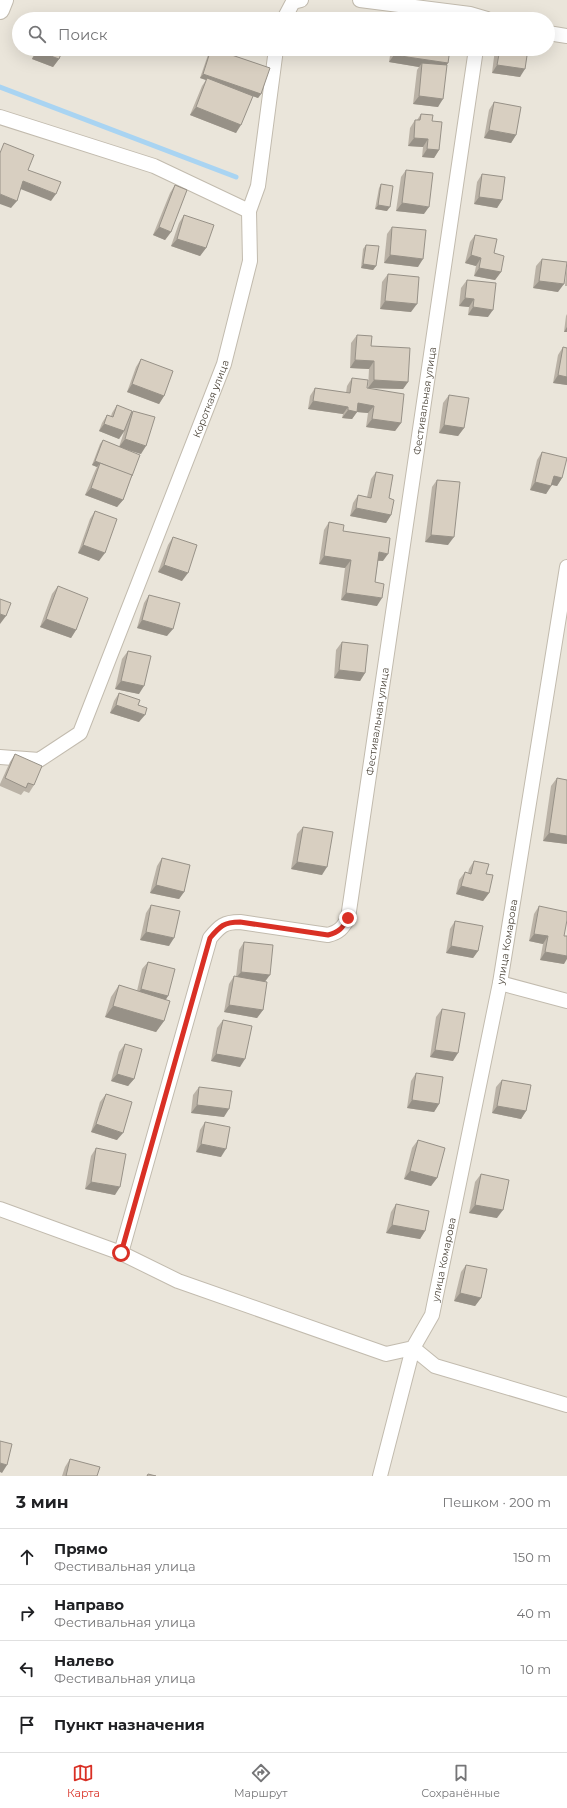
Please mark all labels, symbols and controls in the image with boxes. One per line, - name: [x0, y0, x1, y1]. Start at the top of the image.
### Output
- search box: [12, 12, 555, 56]
- icon: search: [26, 23, 48, 45]
- text: Поиск: [58, 25, 107, 44]
- street label: Фестивальная улица: [410, 346, 439, 456]
- street label: Короткая улица: [190, 359, 232, 440]
- street label: Фестивальная улица: [363, 667, 392, 776]
- street label: улица Комарова: [494, 898, 520, 986]
- route end: [339, 909, 357, 927]
- street label: улица Комарова: [429, 1216, 459, 1304]
- route start: [112, 1244, 130, 1262]
- text: 3 мин: [16, 1492, 69, 1512]
- text: Пешком · 200 m: [442, 1494, 551, 1510]
- text: Прямо: [54, 1539, 108, 1558]
- icon: ahead: [16, 1546, 38, 1568]
- text: 150 m: [513, 1549, 551, 1565]
- text: Фестивальная улица: [54, 1558, 195, 1574]
- text: Направо: [54, 1595, 124, 1614]
- icon: right: [16, 1602, 38, 1624]
- text: 40 m: [517, 1605, 551, 1621]
- text: Фестивальная улица: [54, 1614, 195, 1630]
- text: Налево: [54, 1651, 114, 1670]
- icon: left: [16, 1658, 38, 1680]
- text: 10 m: [521, 1661, 551, 1677]
- text: Фестивальная улица: [54, 1670, 195, 1686]
- icon: arrive: [16, 1714, 38, 1736]
- text: Пункт назначения: [54, 1715, 205, 1734]
- tab: Карта: [67, 1762, 100, 1800]
- tab: Маршрут: [234, 1762, 287, 1800]
- tab: Сохранённые: [421, 1762, 500, 1800]

